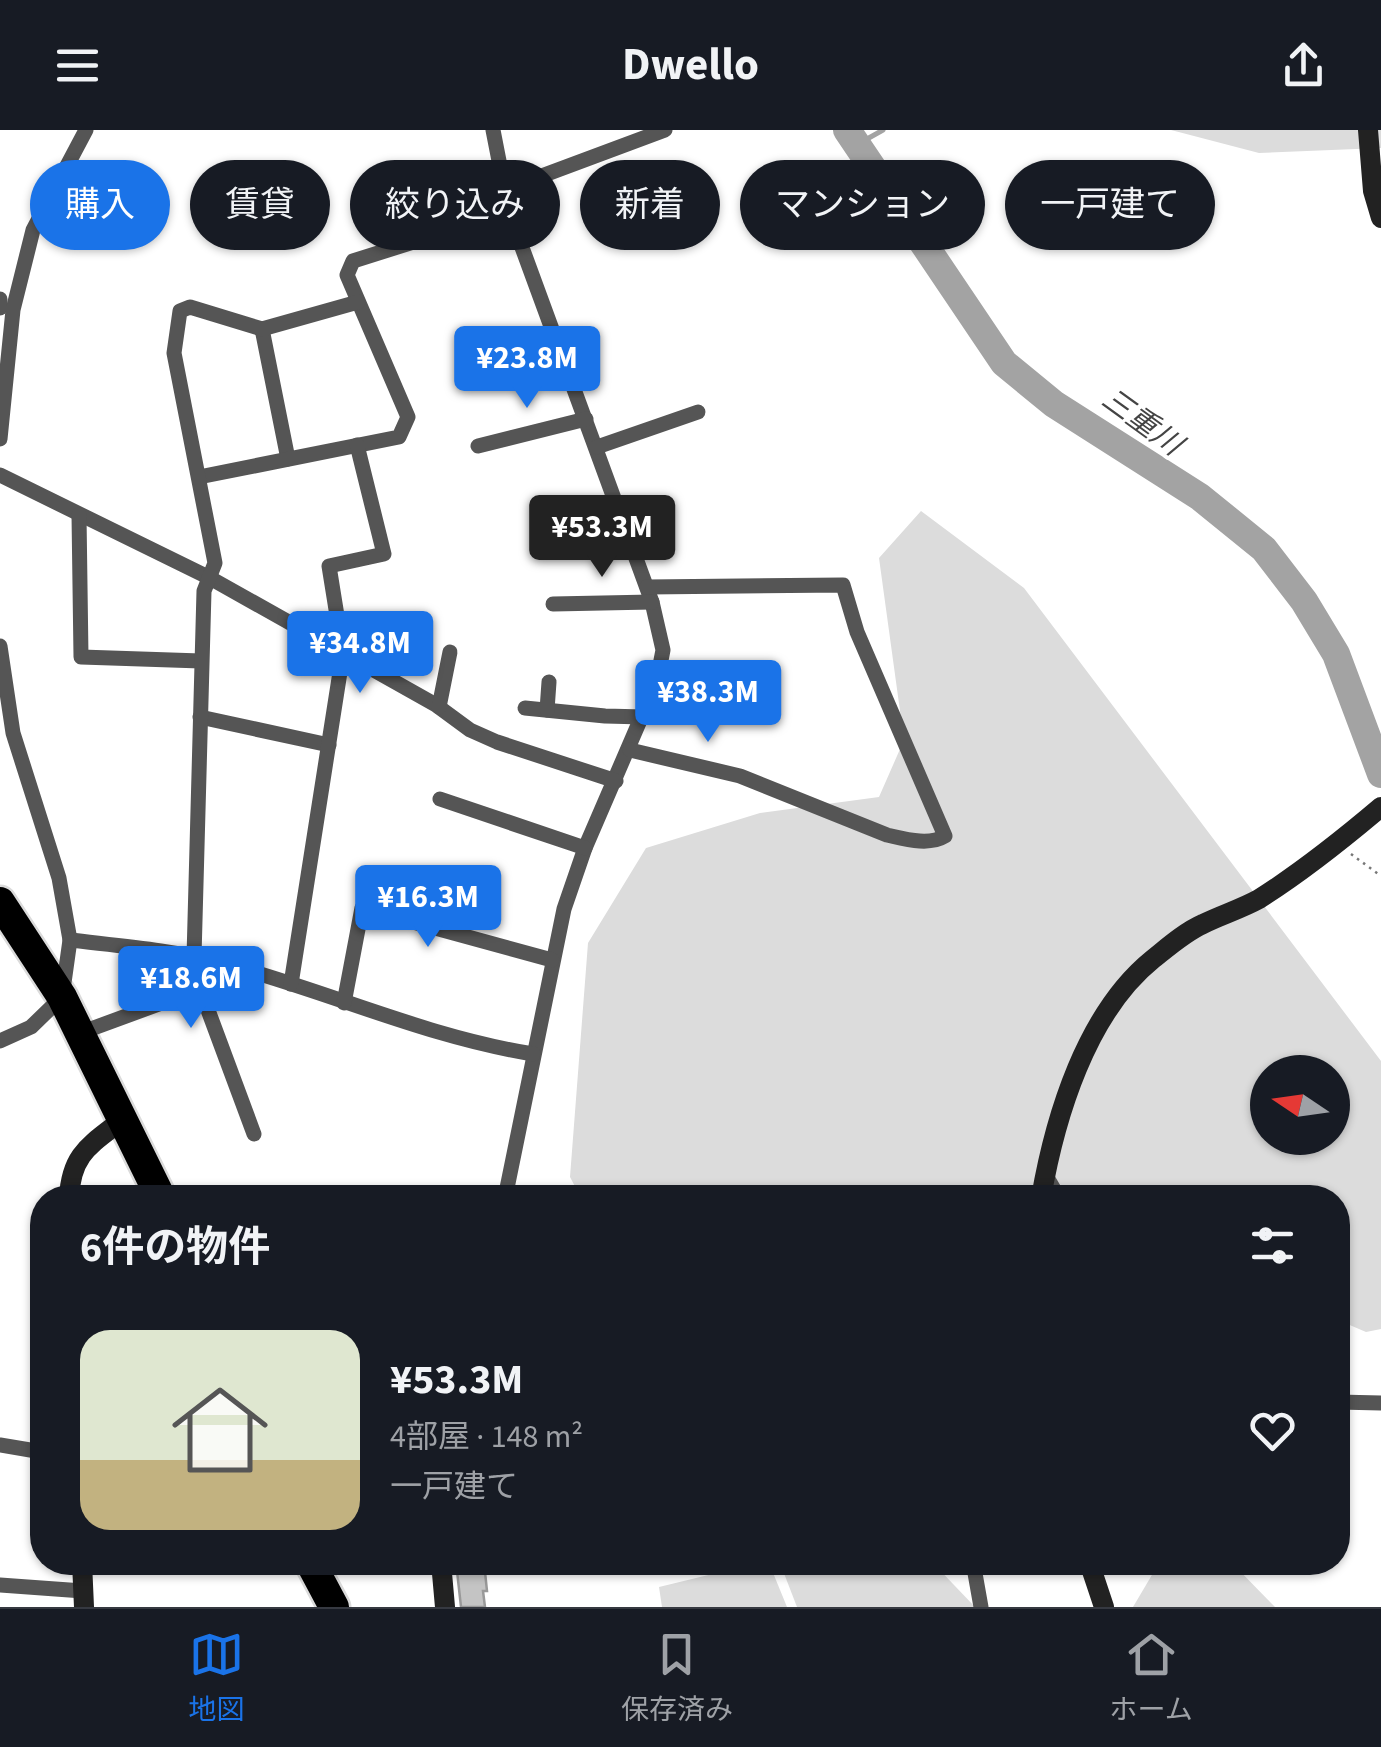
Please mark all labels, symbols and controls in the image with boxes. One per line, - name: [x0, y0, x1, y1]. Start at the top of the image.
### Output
- text: Dwello: [622, 33, 759, 97]
- icon: menu: [50, 38, 105, 93]
- icon: share: [1276, 38, 1331, 93]
- chip: 購入: [30, 160, 170, 250]
- chip: 賃貸: [190, 160, 330, 250]
- chip: 絞り込み: [350, 160, 560, 250]
- chip: 新着: [580, 160, 720, 250]
- chip: マンション: [740, 160, 985, 250]
- chip: 一戸建て: [1005, 160, 1215, 250]
- pin: ¥23.8M: [446, 326, 608, 411]
- text: ¥23.8M: [476, 335, 578, 381]
- water label: 三重川: [1093, 378, 1193, 468]
- pin: ¥53.3M: [521, 495, 683, 580]
- text: ¥53.3M: [551, 504, 653, 550]
- pin: ¥34.8M: [279, 611, 441, 696]
- text: ¥34.8M: [309, 620, 411, 666]
- pin: ¥38.3M: [627, 660, 789, 745]
- text: ¥38.3M: [657, 669, 759, 715]
- pin: ¥16.3M: [347, 865, 509, 950]
- text: ¥16.3M: [377, 874, 479, 920]
- pin: ¥18.6M: [110, 946, 272, 1031]
- text: ¥18.6M: [140, 955, 242, 1001]
- north arrow: [1250, 1055, 1350, 1155]
- map controls: [1250, 1055, 1350, 1155]
- text: 6件の物件: [80, 1218, 270, 1278]
- icon: filters: [1245, 1218, 1300, 1273]
- text: ¥53.3M: [390, 1350, 523, 1410]
- icon: home: [160, 1370, 280, 1490]
- icon: heart: [1245, 1403, 1300, 1458]
- text: 4部屋 · 148 m²: [390, 1414, 583, 1460]
- text: 一戸建て: [390, 1464, 518, 1510]
- tab: 地図: [188, 1627, 244, 1730]
- tab: 保存済み: [621, 1627, 733, 1730]
- tab: ホーム: [1110, 1627, 1193, 1730]

